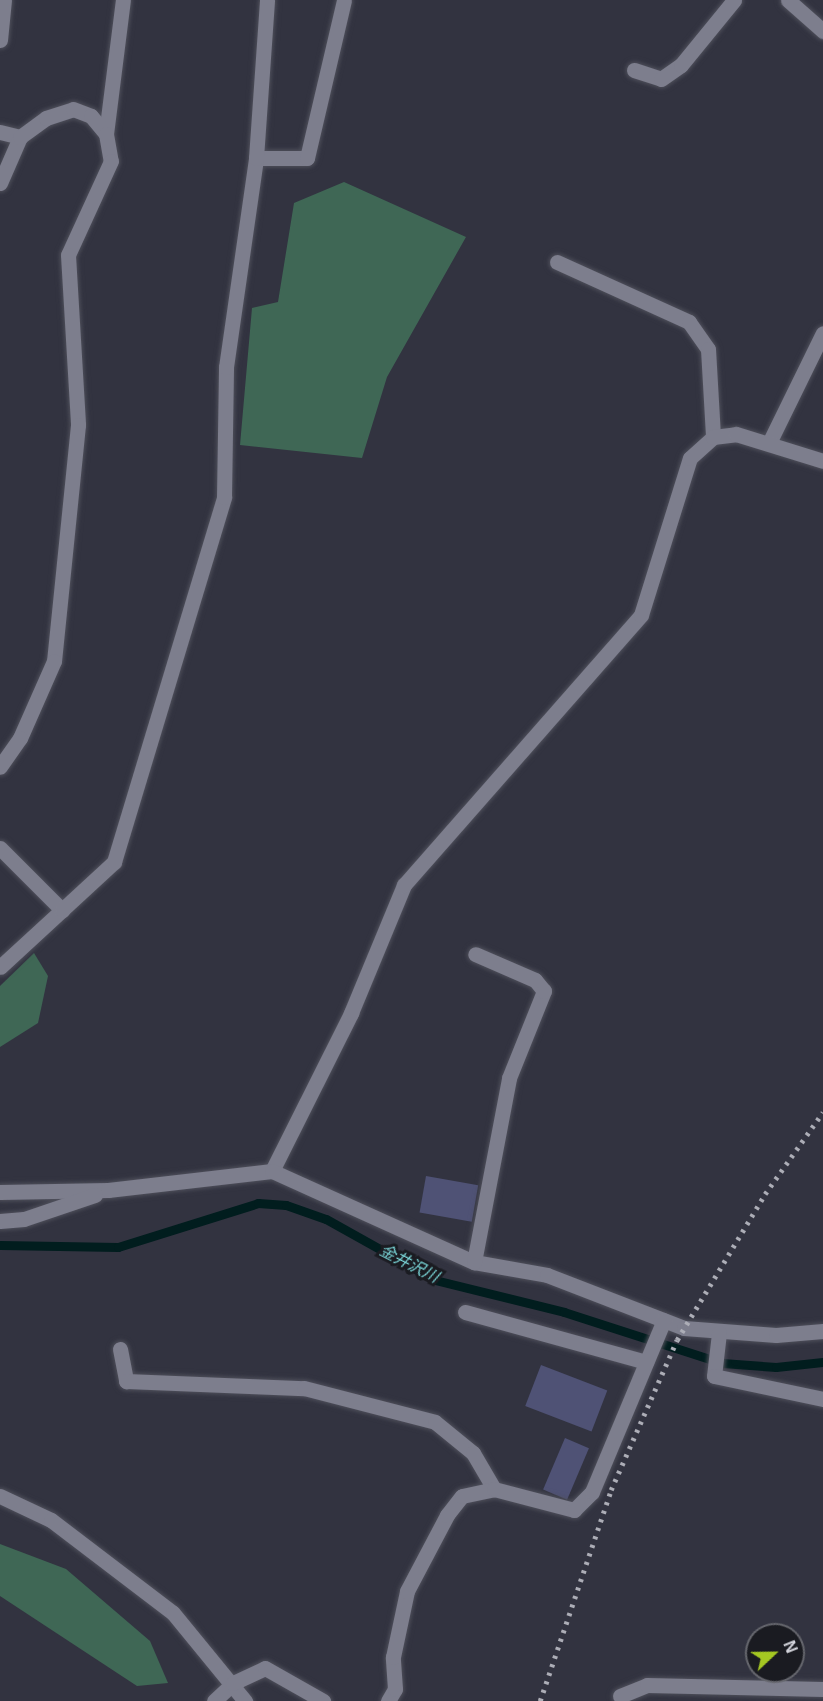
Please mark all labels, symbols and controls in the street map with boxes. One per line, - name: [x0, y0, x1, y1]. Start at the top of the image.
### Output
- water label: 金井沢川: [376, 1241, 442, 1287]
- north arrow: [745, 1623, 805, 1683]
- text: N: [780, 1638, 800, 1655]

